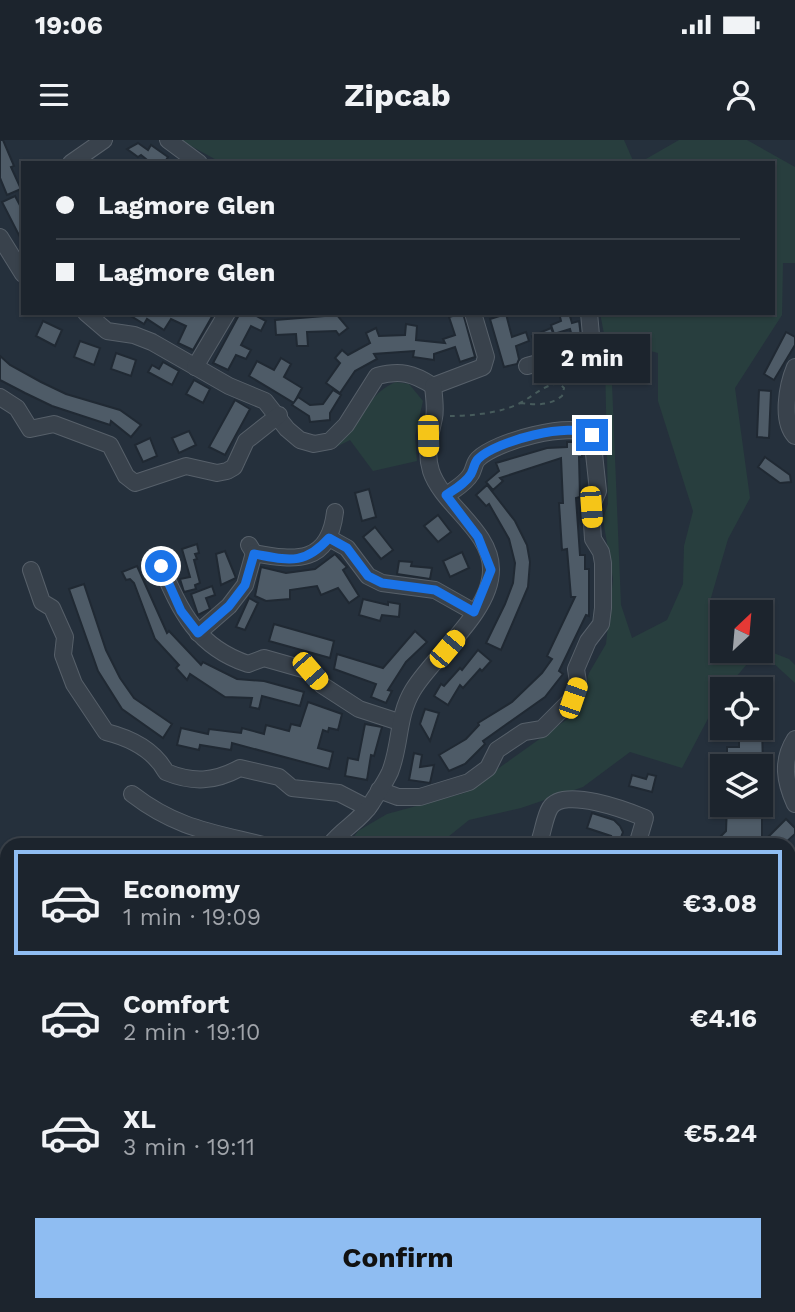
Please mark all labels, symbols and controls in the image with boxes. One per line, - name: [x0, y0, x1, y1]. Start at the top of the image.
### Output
- text: 19:06: [35, 10, 103, 40]
- icon: menu: [35, 76, 73, 114]
- text: Zipcab: [344, 76, 451, 114]
- icon: person: [722, 76, 760, 114]
- text: Lagmore Glen: [98, 190, 275, 220]
- text: Lagmore Glen: [98, 257, 275, 287]
- callout: 2 min: [534, 334, 650, 383]
- text: 2 min: [561, 345, 623, 372]
- car: [418, 415, 439, 457]
- route end: [576, 419, 608, 451]
- car: [580, 485, 603, 529]
- route start: [145, 550, 177, 582]
- north arrow: [710, 600, 774, 663]
- map controls: [710, 600, 773, 817]
- car: [426, 626, 469, 672]
- car: [289, 648, 332, 694]
- car: [557, 675, 590, 721]
- button: locate: [710, 677, 773, 740]
- button: layers: [710, 754, 773, 817]
- icon: car: [39, 871, 102, 934]
- text: Economy: [123, 874, 240, 904]
- text: €3.08: [683, 888, 757, 918]
- text: 1 min · 19:09: [123, 904, 261, 931]
- icon: car: [39, 986, 102, 1049]
- text: Comfort: [123, 989, 229, 1019]
- text: €4.16: [690, 1003, 757, 1033]
- text: 2 min · 19:10: [123, 1019, 260, 1046]
- icon: car: [39, 1101, 102, 1164]
- text: XL: [123, 1104, 156, 1134]
- text: €5.24: [684, 1118, 757, 1148]
- text: 3 min · 19:11: [123, 1134, 255, 1161]
- button: Confirm: [35, 1218, 761, 1298]

